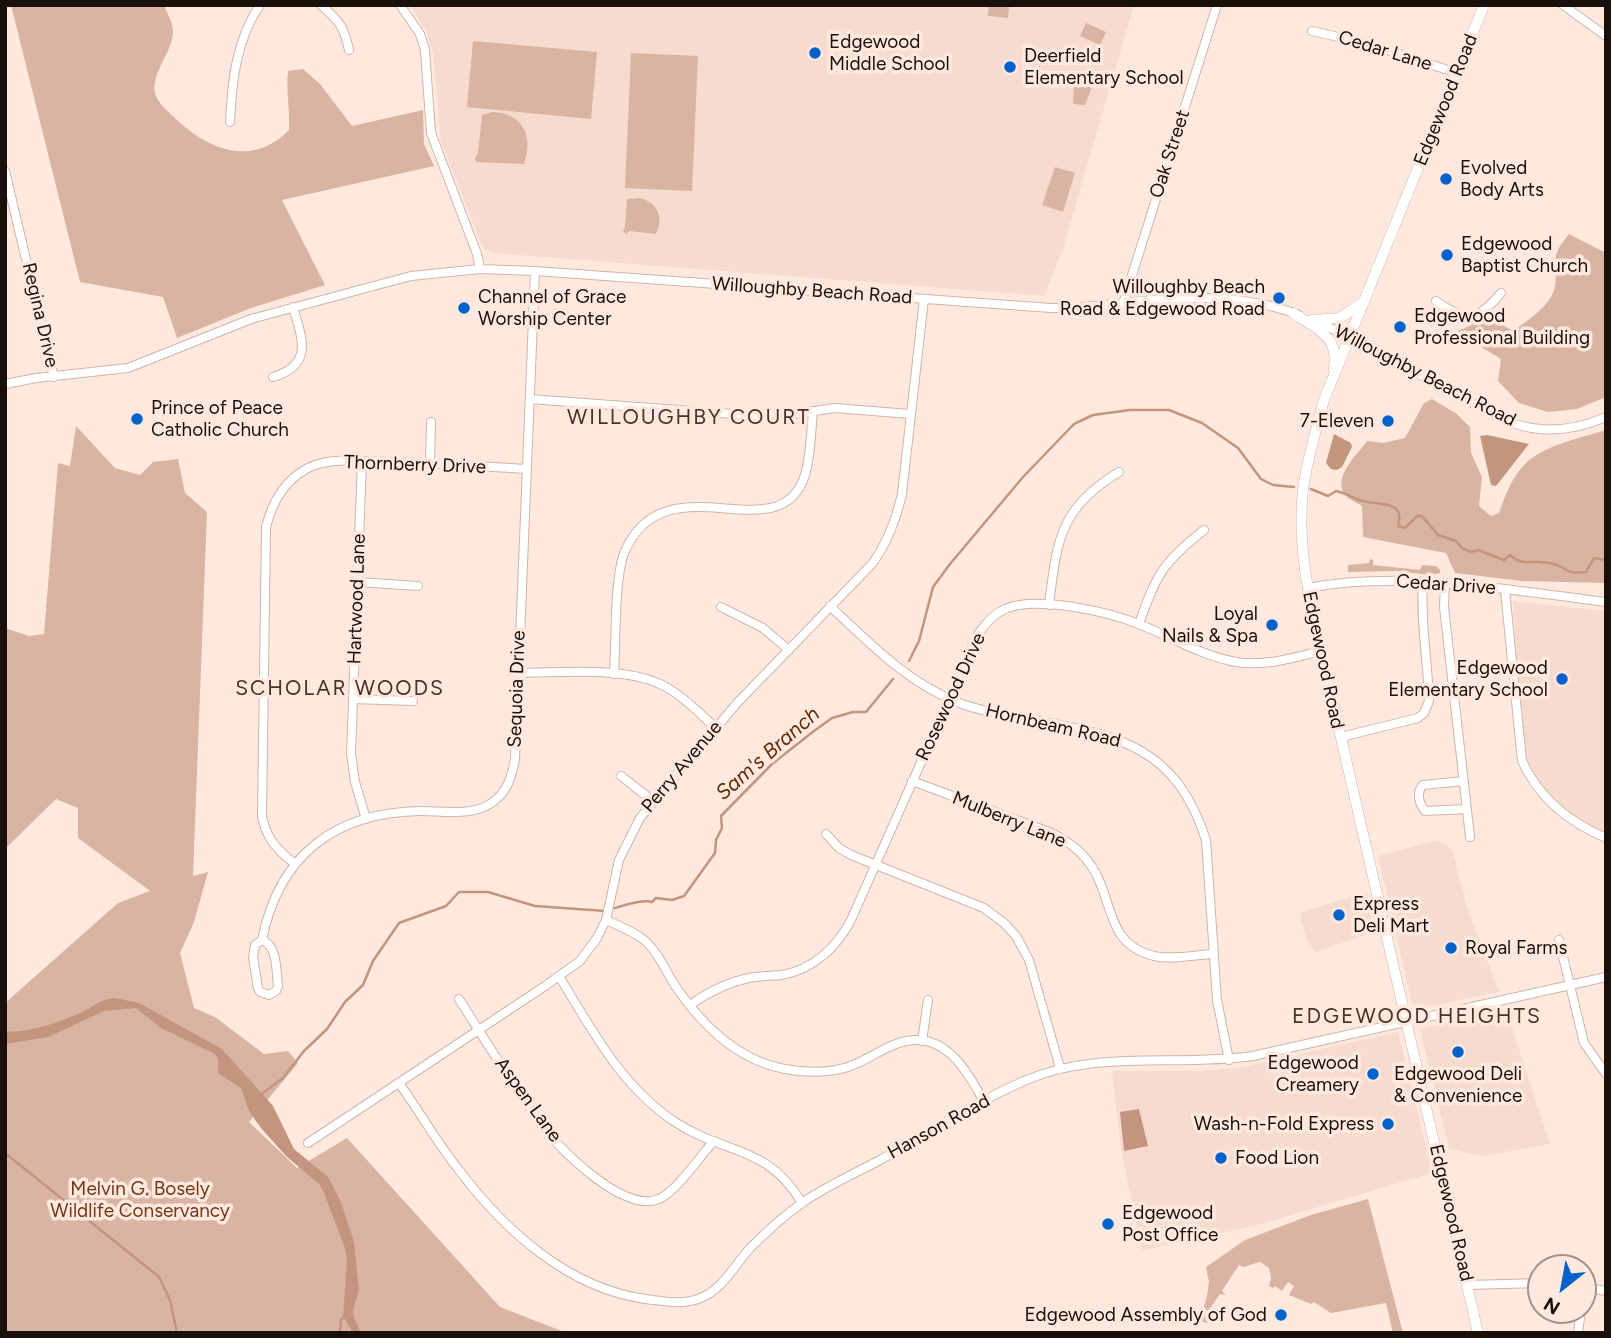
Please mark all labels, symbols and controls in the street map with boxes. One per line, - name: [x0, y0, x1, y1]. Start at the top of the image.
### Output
- street label: Cedar Lane: [1335, 26, 1435, 76]
- place label: Edgewood Middle School: [829, 31, 950, 75]
- street label: Edgewood Road: [1409, 31, 1483, 169]
- marker: Edgewood Middle School: [807, 45, 823, 61]
- place label: Deerfield Elementary School: [1024, 45, 1184, 89]
- marker: Deerfield Elementary School: [1002, 59, 1018, 75]
- street label: Oak Street: [1145, 107, 1195, 201]
- place label: Evolved Body Arts: [1460, 157, 1544, 201]
- marker: Evolved Body Arts: [1438, 171, 1454, 187]
- place label: Edgewood Baptist Church: [1461, 233, 1588, 277]
- marker: Edgewood Baptist Church: [1439, 247, 1455, 263]
- street label: Regina Drive: [17, 260, 63, 370]
- street label: Willoughby Beach Road: [711, 273, 913, 309]
- place label: Willoughby Beach Road & Edgewood Road: [1060, 276, 1265, 320]
- place label: Channel of Grace Worship Center: [478, 286, 626, 330]
- marker: Willoughby Beach Road & Edgewood Road: [1271, 290, 1287, 306]
- marker: Channel of Grace Worship Center: [456, 300, 472, 316]
- place label: Edgewood Professional Building: [1414, 305, 1590, 349]
- marker: Edgewood Professional Building: [1392, 319, 1408, 335]
- street label: Willoughby Beach Road: [1330, 320, 1520, 432]
- place label: Prince of Peace Catholic Church: [151, 397, 289, 441]
- district label: WILLOUGHBY COURT: [569, 405, 809, 431]
- place label: 7-Eleven: [1300, 410, 1374, 432]
- marker: Prince of Peace Catholic Church: [129, 411, 145, 427]
- marker: 7-Eleven: [1380, 413, 1396, 429]
- street label: Thornberry Drive: [344, 451, 486, 479]
- street label: Hartwood Lane: [343, 533, 371, 665]
- street label: Cedar Drive: [1395, 570, 1497, 600]
- street label: Edgewood Road: [1297, 589, 1349, 731]
- place label: Loyal Nails & Spa: [1162, 603, 1258, 647]
- marker: Loyal Nails & Spa: [1264, 617, 1280, 633]
- street label: Rosewood Drive: [911, 629, 991, 765]
- street label: Sequoia Drive: [504, 630, 530, 748]
- place label: Edgewood Elementary School: [1388, 657, 1548, 701]
- marker: Edgewood Elementary School: [1554, 671, 1570, 687]
- district label: SCHOLAR WOODS: [237, 676, 443, 702]
- street label: Hornbeam Road: [983, 699, 1123, 753]
- water label: Sam's Branch: [711, 702, 825, 806]
- street label: Perry Avenue: [637, 716, 727, 818]
- street label: Mulberry Lane: [949, 787, 1069, 853]
- place label: Express Deli Mart: [1353, 893, 1429, 937]
- marker: Express Deli Mart: [1331, 907, 1347, 923]
- place label: Royal Farms: [1465, 937, 1567, 959]
- marker: Royal Farms: [1443, 940, 1459, 956]
- district label: EDGEWOOD HEIGHTS: [1294, 1004, 1540, 1030]
- marker: Edgewood Deli & Convenience: [1450, 1044, 1466, 1060]
- place label: Edgewood Creamery: [1267, 1052, 1359, 1096]
- street label: Aspen Lane: [490, 1053, 566, 1147]
- place label: Edgewood Deli & Convenience: [1394, 1063, 1522, 1107]
- marker: Edgewood Creamery: [1365, 1066, 1381, 1082]
- street label: Hanson Road: [884, 1090, 994, 1164]
- place label: Wash-n-Fold Express: [1194, 1113, 1374, 1135]
- marker: Wash-n-Fold Express: [1380, 1116, 1396, 1132]
- street label: Edgewood Road: [1424, 1142, 1478, 1284]
- place label: Food Lion: [1235, 1147, 1319, 1169]
- marker: Food Lion: [1213, 1150, 1229, 1166]
- park label: Melvin G. Bosely Wildlife Conservancy: [50, 1178, 230, 1222]
- place label: Edgewood Post Office: [1122, 1202, 1218, 1246]
- marker: Edgewood Post Office: [1100, 1216, 1116, 1232]
- north arrow: [1527, 1254, 1597, 1324]
- text: N: [1540, 1292, 1564, 1319]
- place label: Edgewood Assembly of God: [1024, 1304, 1267, 1326]
- marker: Edgewood Assembly of God: [1273, 1307, 1289, 1323]

